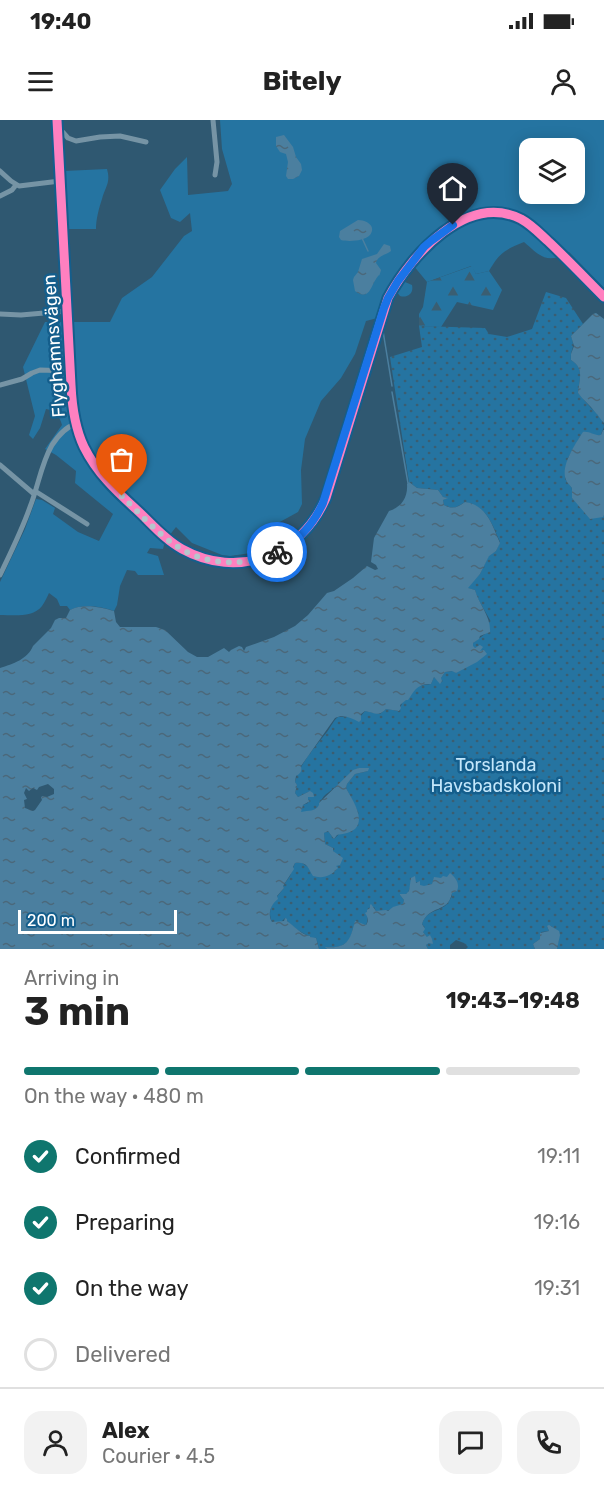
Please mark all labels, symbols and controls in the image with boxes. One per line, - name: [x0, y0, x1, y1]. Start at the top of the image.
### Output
- text: 19:40: [30, 8, 91, 35]
- icon: menu: [24, 65, 57, 98]
- text: Bitely: [262, 65, 342, 97]
- icon: person: [547, 65, 580, 98]
- map controls: [519, 138, 585, 204]
- button: layers: [519, 138, 585, 204]
- pin: [427, 163, 478, 225]
- icon: home: [436, 172, 469, 205]
- street label: Flyghamnsvägen: [38, 274, 70, 418]
- pin: [96, 434, 147, 496]
- icon: bag: [105, 443, 138, 476]
- courier: [247, 522, 307, 582]
- icon: bike: [261, 536, 294, 569]
- park label: Torslanda Havsbadskoloni: [430, 754, 562, 797]
- scale bar: [18, 907, 177, 934]
- text: 200 m: [27, 911, 75, 930]
- text: Arriving in: [24, 966, 119, 990]
- text: 19:43–19:48: [446, 987, 580, 1014]
- text: 3 min: [24, 989, 130, 1035]
- text: On the way · 480 m: [24, 1084, 204, 1108]
- icon: check: [24, 1140, 57, 1173]
- text: Confirmed: [75, 1143, 181, 1170]
- text: 19:11: [537, 1144, 580, 1168]
- icon: check: [24, 1206, 57, 1239]
- text: Preparing: [75, 1209, 175, 1236]
- text: 19:16: [534, 1210, 580, 1234]
- icon: check: [24, 1272, 57, 1305]
- text: On the way: [75, 1275, 189, 1302]
- text: 19:31: [534, 1276, 580, 1300]
- text: Delivered: [75, 1341, 171, 1368]
- button: person: [24, 1411, 87, 1474]
- button: chat: [439, 1411, 502, 1474]
- button: phone: [517, 1411, 580, 1474]
- text: Alex: [102, 1417, 150, 1444]
- text: Courier · 4.5: [102, 1444, 215, 1468]

